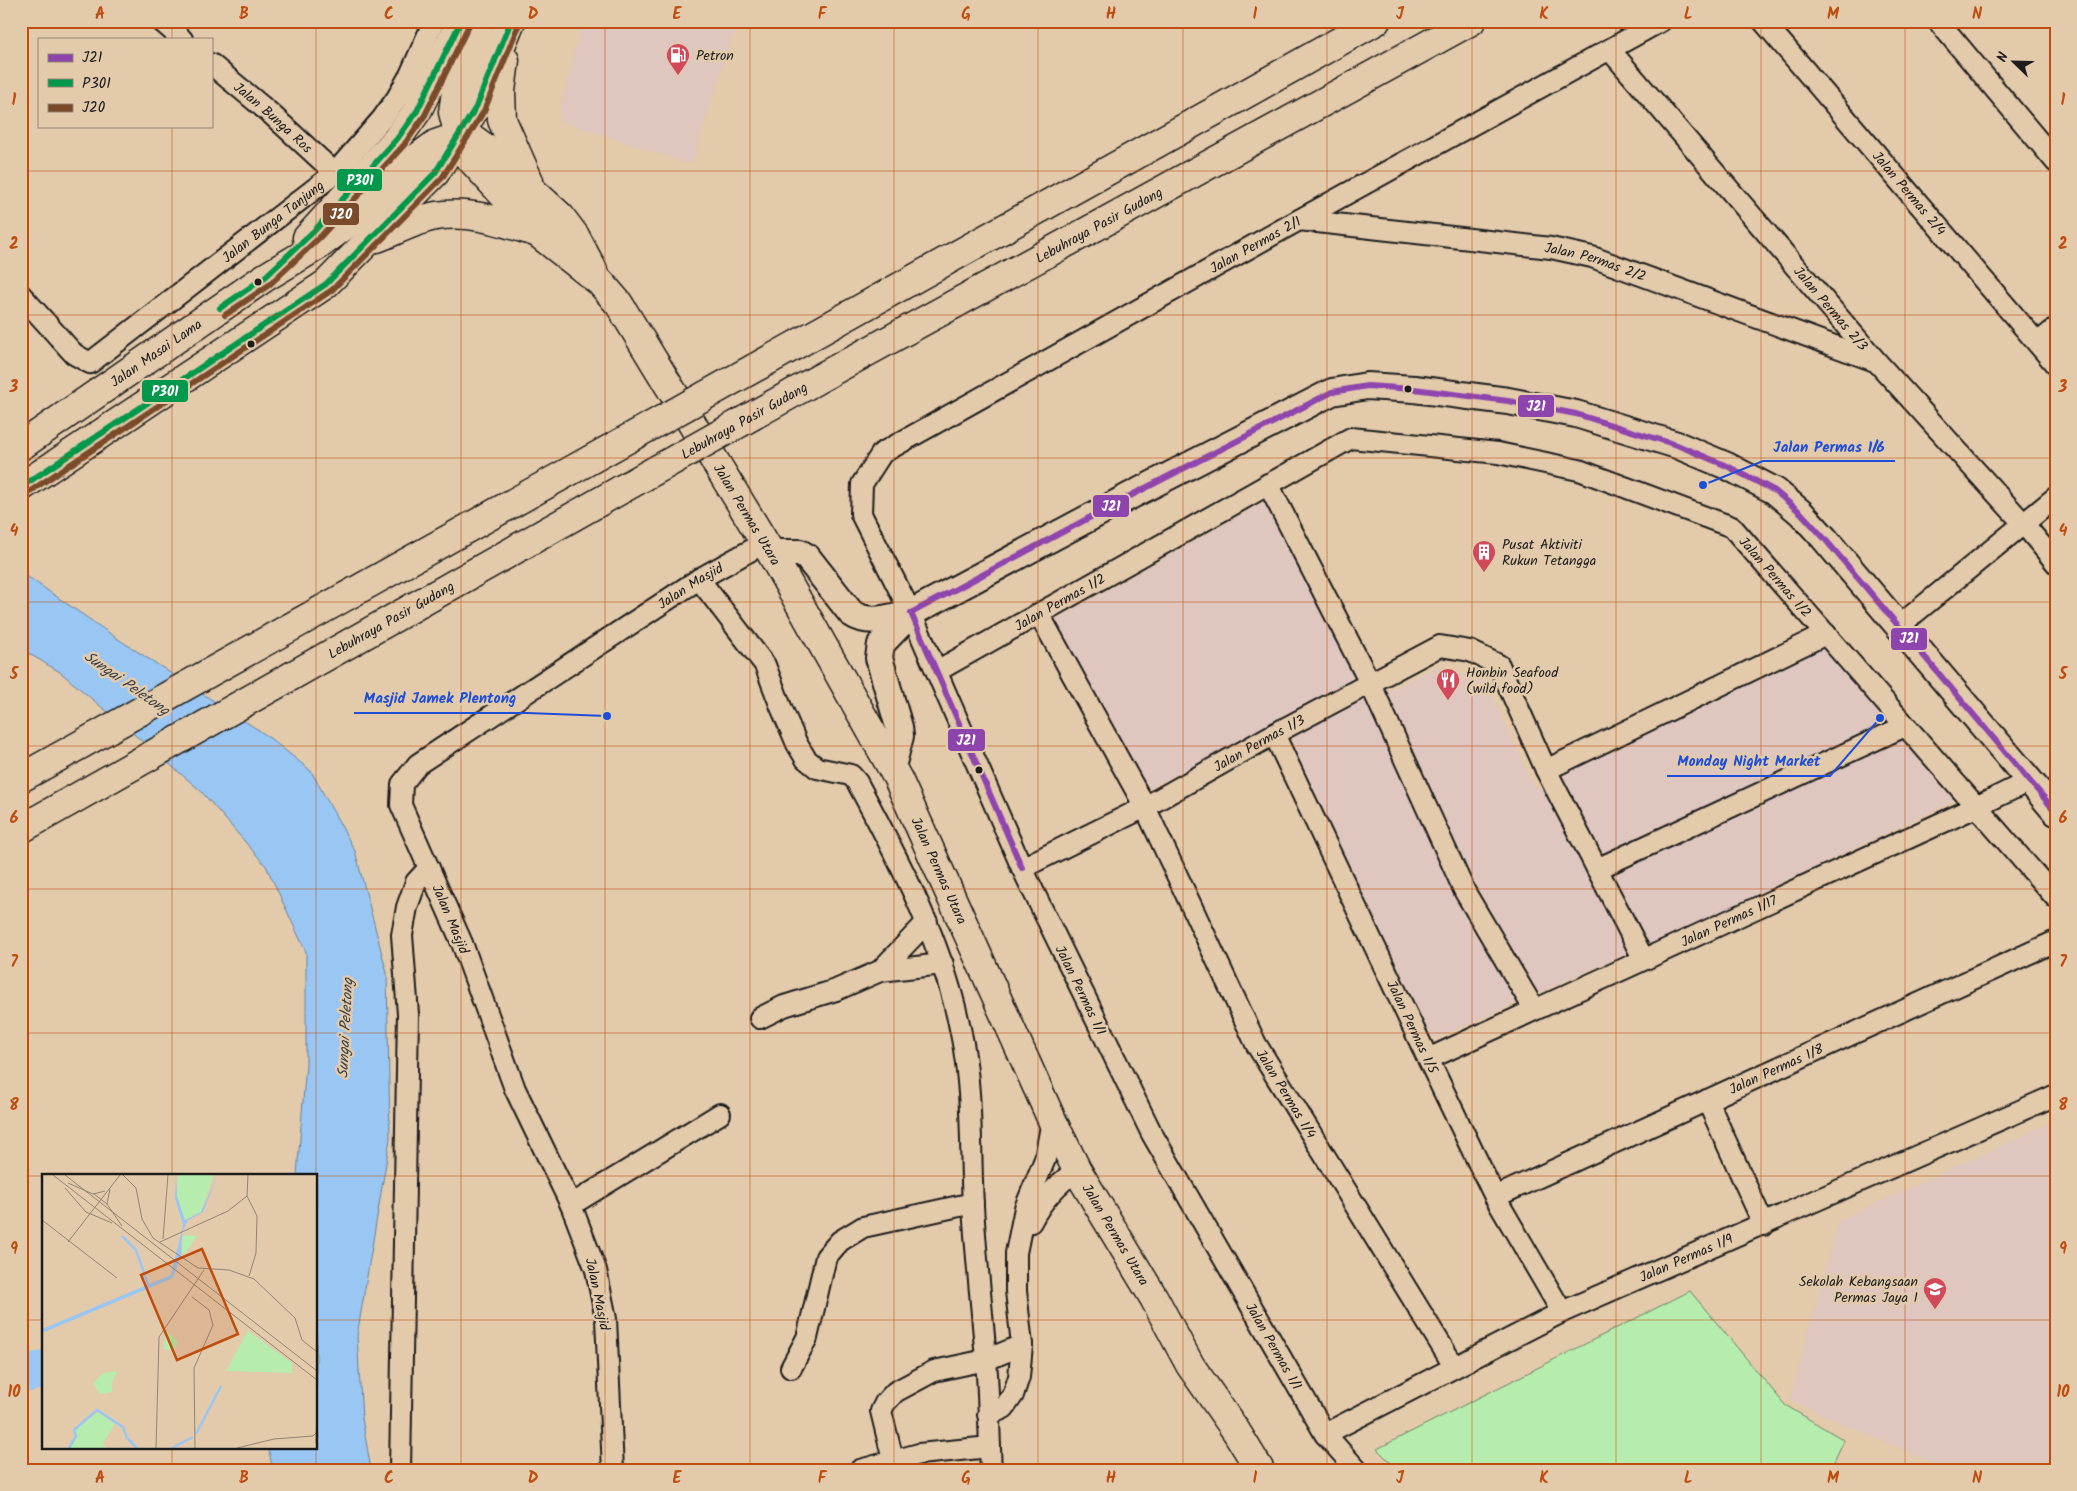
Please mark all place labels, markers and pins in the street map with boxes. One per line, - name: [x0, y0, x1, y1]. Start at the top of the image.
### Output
- fuel station icon: Petron: [665, 42, 691, 76]
- place label: Petron: [696, 45, 734, 67]
- unlabelled marker: [253, 277, 263, 287]
- unlabelled marker: [246, 339, 256, 349]
- unlabelled marker: [1403, 384, 1413, 394]
- callout: Jalan Permas 1/6: [1763, 431, 1895, 461]
- place label: Pusat Aktiviti Rukun Tetangga: [1502, 534, 1596, 572]
- building icon: Pusat Aktiviti Rukun Tetangga: [1471, 539, 1497, 573]
- place label: Honbin Seafood (wild food): [1466, 662, 1559, 700]
- restaurant icon: Honbin Seafood (wild food): [1435, 667, 1461, 701]
- callout: Masjid Jamek Plentong: [354, 683, 527, 713]
- callout: Monday Night Market: [1667, 746, 1830, 776]
- unlabelled marker: [974, 765, 984, 775]
- place label: Sekolah Kebangsaan Permas Jaya 1: [1799, 1271, 1918, 1309]
- school or university icon: Sekolah Kebangsaan Permas Jaya 1: [1922, 1276, 1948, 1310]

